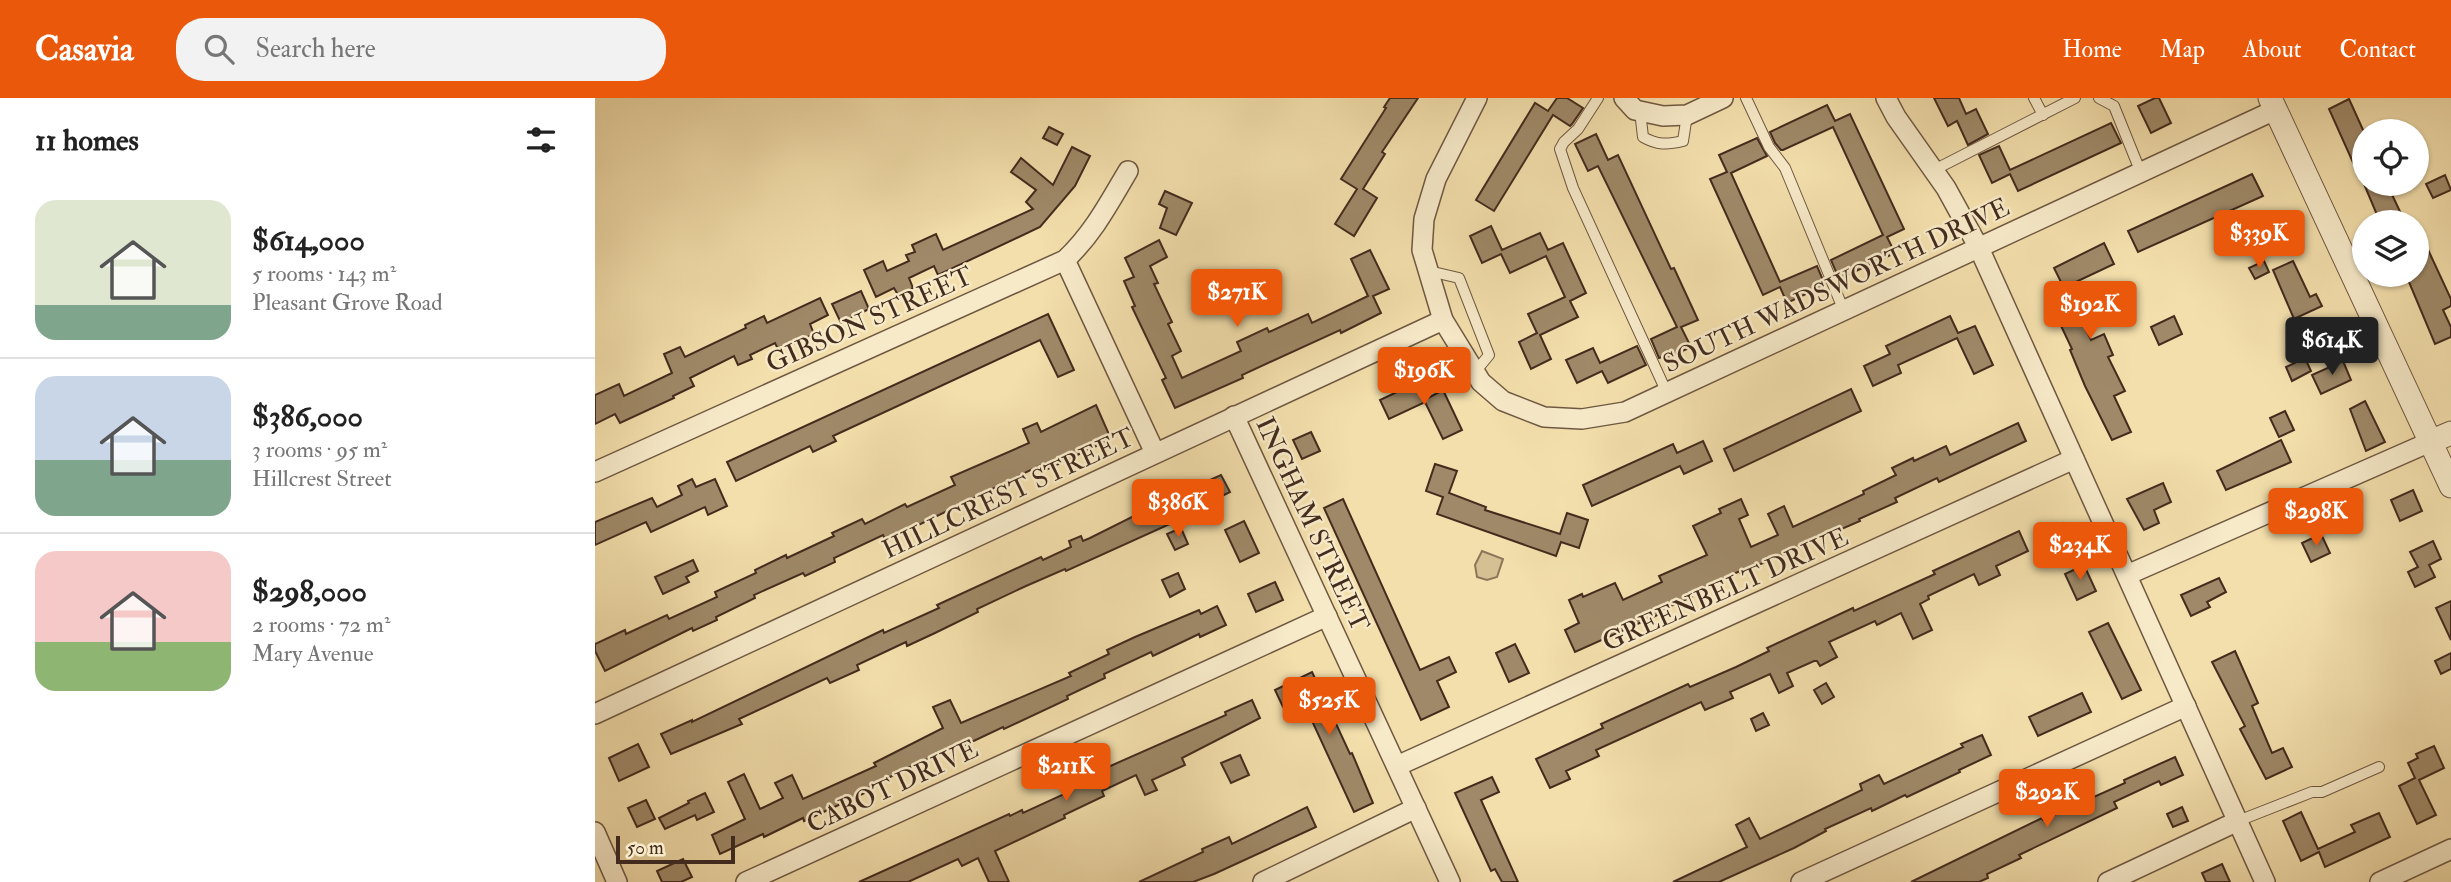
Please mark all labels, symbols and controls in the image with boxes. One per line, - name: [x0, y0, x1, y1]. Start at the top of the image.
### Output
- search box: [176, 18, 666, 81]
- text: Casavia: [35, 29, 134, 70]
- icon: search: [200, 30, 238, 68]
- text: Search here: [256, 33, 376, 65]
- text: Home: [2062, 34, 2122, 65]
- text: Map: [2160, 34, 2205, 65]
- text: About: [2243, 34, 2302, 65]
- text: Contact: [2340, 34, 2416, 65]
- map controls: [2352, 119, 2429, 287]
- button: locate: [2352, 119, 2429, 196]
- icon: filters: [522, 121, 560, 159]
- text: 11 homes: [35, 122, 139, 159]
- street label: SOUTH WADSWORTH DRIVE: [1658, 191, 2015, 380]
- button: layers: [2352, 210, 2429, 287]
- pin: $339K: [2210, 211, 2308, 270]
- text: $339K: [2230, 218, 2288, 247]
- text: $614,000: [252, 222, 365, 259]
- icon: home: [91, 228, 175, 312]
- text: 5 rooms · 143 m²: [252, 259, 396, 288]
- street label: GIBSON STREET: [761, 260, 978, 380]
- pin: $271K: [1188, 270, 1286, 329]
- text: $271K: [1207, 277, 1267, 306]
- pin: $192K: [2041, 282, 2139, 341]
- text: Pleasant Grove Road: [252, 288, 443, 317]
- text: $192K: [2060, 289, 2120, 318]
- pin: $614K: [2283, 317, 2381, 377]
- text: $614K: [2301, 325, 2363, 354]
- pin: $196K: [1375, 348, 1473, 407]
- text: $196K: [1394, 355, 1454, 384]
- text: $386,000: [252, 398, 363, 435]
- icon: home: [91, 404, 175, 488]
- street label: INGHAM STREET: [1248, 412, 1376, 637]
- street label: HILLCREST STREET: [877, 421, 1139, 566]
- text: 3 rooms · 95 m²: [252, 435, 387, 464]
- text: Hillcrest Street: [252, 464, 392, 493]
- pin: $386K: [1129, 480, 1227, 539]
- text: $386K: [1148, 487, 1208, 516]
- pin: $298K: [2267, 489, 2365, 548]
- text: $298K: [2284, 496, 2348, 525]
- street label: GREENBELT DRIVE: [1597, 521, 1853, 659]
- pin: $234K: [2031, 522, 2129, 582]
- text: $234K: [2049, 530, 2111, 559]
- text: $298,000: [252, 573, 367, 610]
- icon: home: [91, 579, 175, 663]
- text: 2 rooms · 72 m²: [252, 610, 390, 639]
- text: Mary Avenue: [252, 639, 374, 668]
- pin: $525K: [1280, 678, 1378, 737]
- text: $525K: [1299, 685, 1359, 714]
- street label: CABOT DRIVE: [802, 733, 983, 841]
- pin: $211K: [1017, 744, 1115, 803]
- text: $211K: [1037, 751, 1095, 780]
- pin: $292K: [1998, 770, 2096, 829]
- text: $292K: [2015, 777, 2079, 806]
- scale bar: [616, 833, 735, 865]
- text: 50 m: [627, 836, 664, 860]

